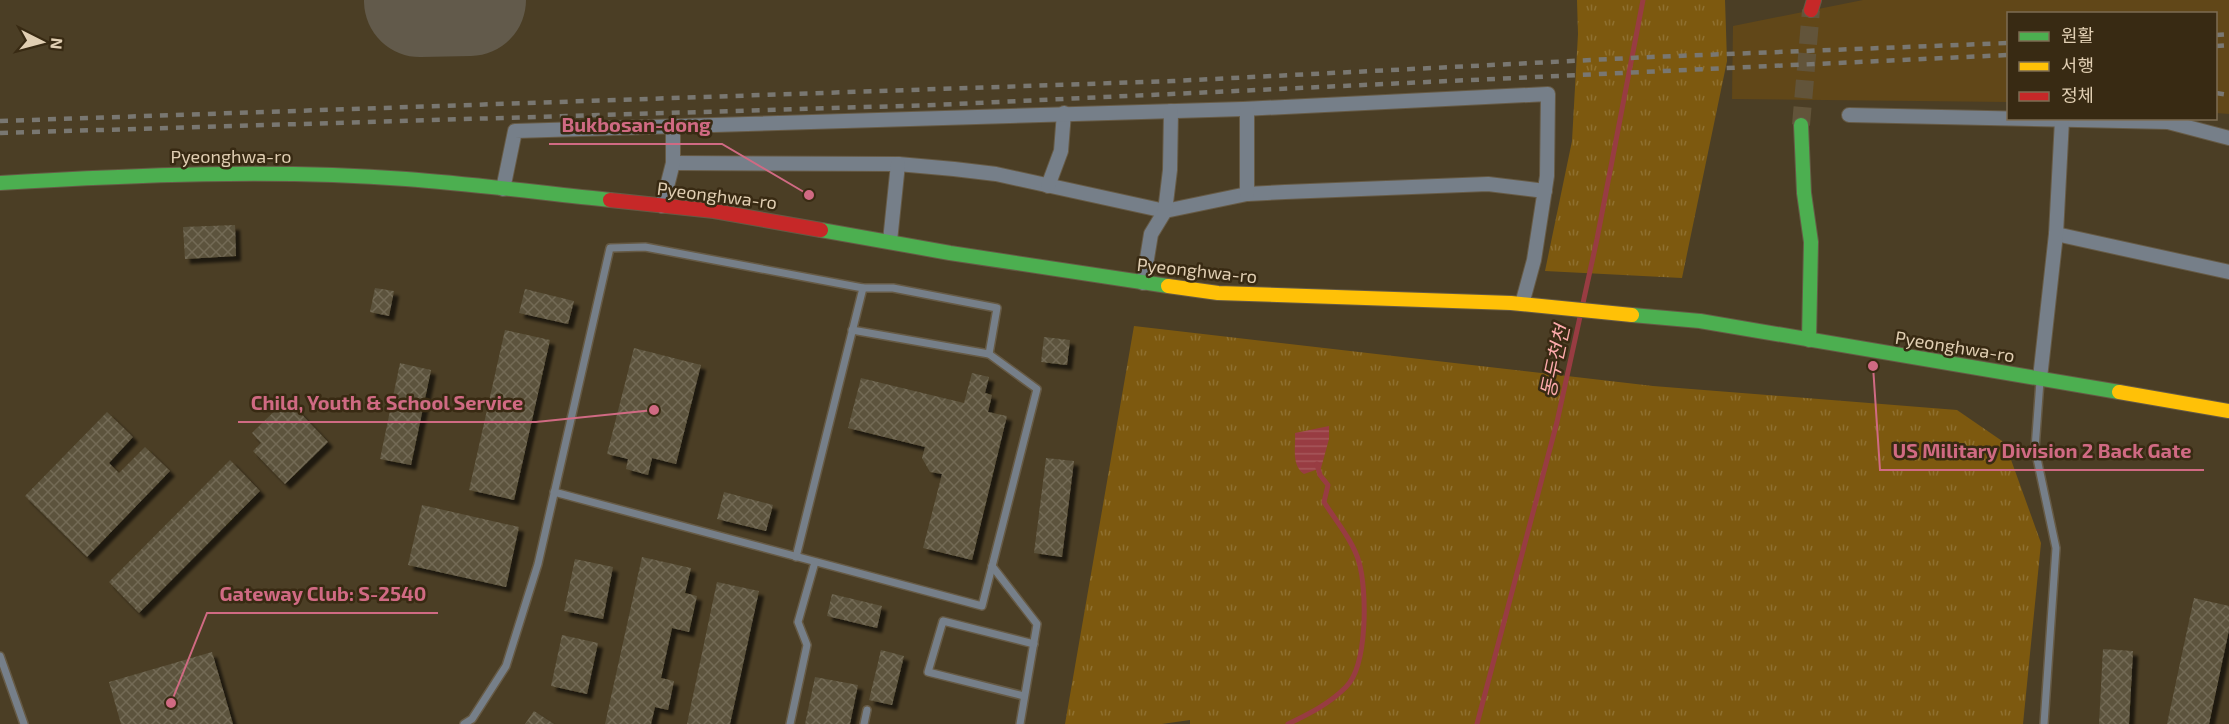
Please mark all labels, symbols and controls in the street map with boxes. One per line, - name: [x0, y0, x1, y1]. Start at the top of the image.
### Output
- north arrow: [12, 12, 72, 72]
- legend: [2007, 12, 2217, 120]
- text: 원활: [2061, 24, 2094, 46]
- text: N: [47, 37, 67, 50]
- text: 서행: [2061, 54, 2094, 76]
- text: 정체: [2061, 84, 2094, 106]
- callout: Bukbosan-dong: [549, 106, 722, 144]
- text: Bukbosan-dong: [561, 112, 711, 136]
- street label: Pyeonghwa-ro: [171, 145, 291, 167]
- street label: Pyeonghwa-ro: [656, 177, 778, 213]
- street label: Pyeonghwa-ro: [1136, 253, 1258, 287]
- water label: 동두천천: [1535, 320, 1574, 399]
- street label: Pyeonghwa-ro: [1894, 326, 2016, 366]
- callout: Child, Youth & School Service: [238, 384, 536, 422]
- text: Child, Youth & School Service: [251, 390, 523, 414]
- callout: US Military Division 2 Back Gate: [1880, 432, 2204, 470]
- text: US Military Division 2 Back Gate: [1893, 438, 2191, 463]
- callout: Gateway Club: S-2540: [207, 575, 438, 613]
- text: Gateway Club: S-2540: [220, 581, 426, 606]

